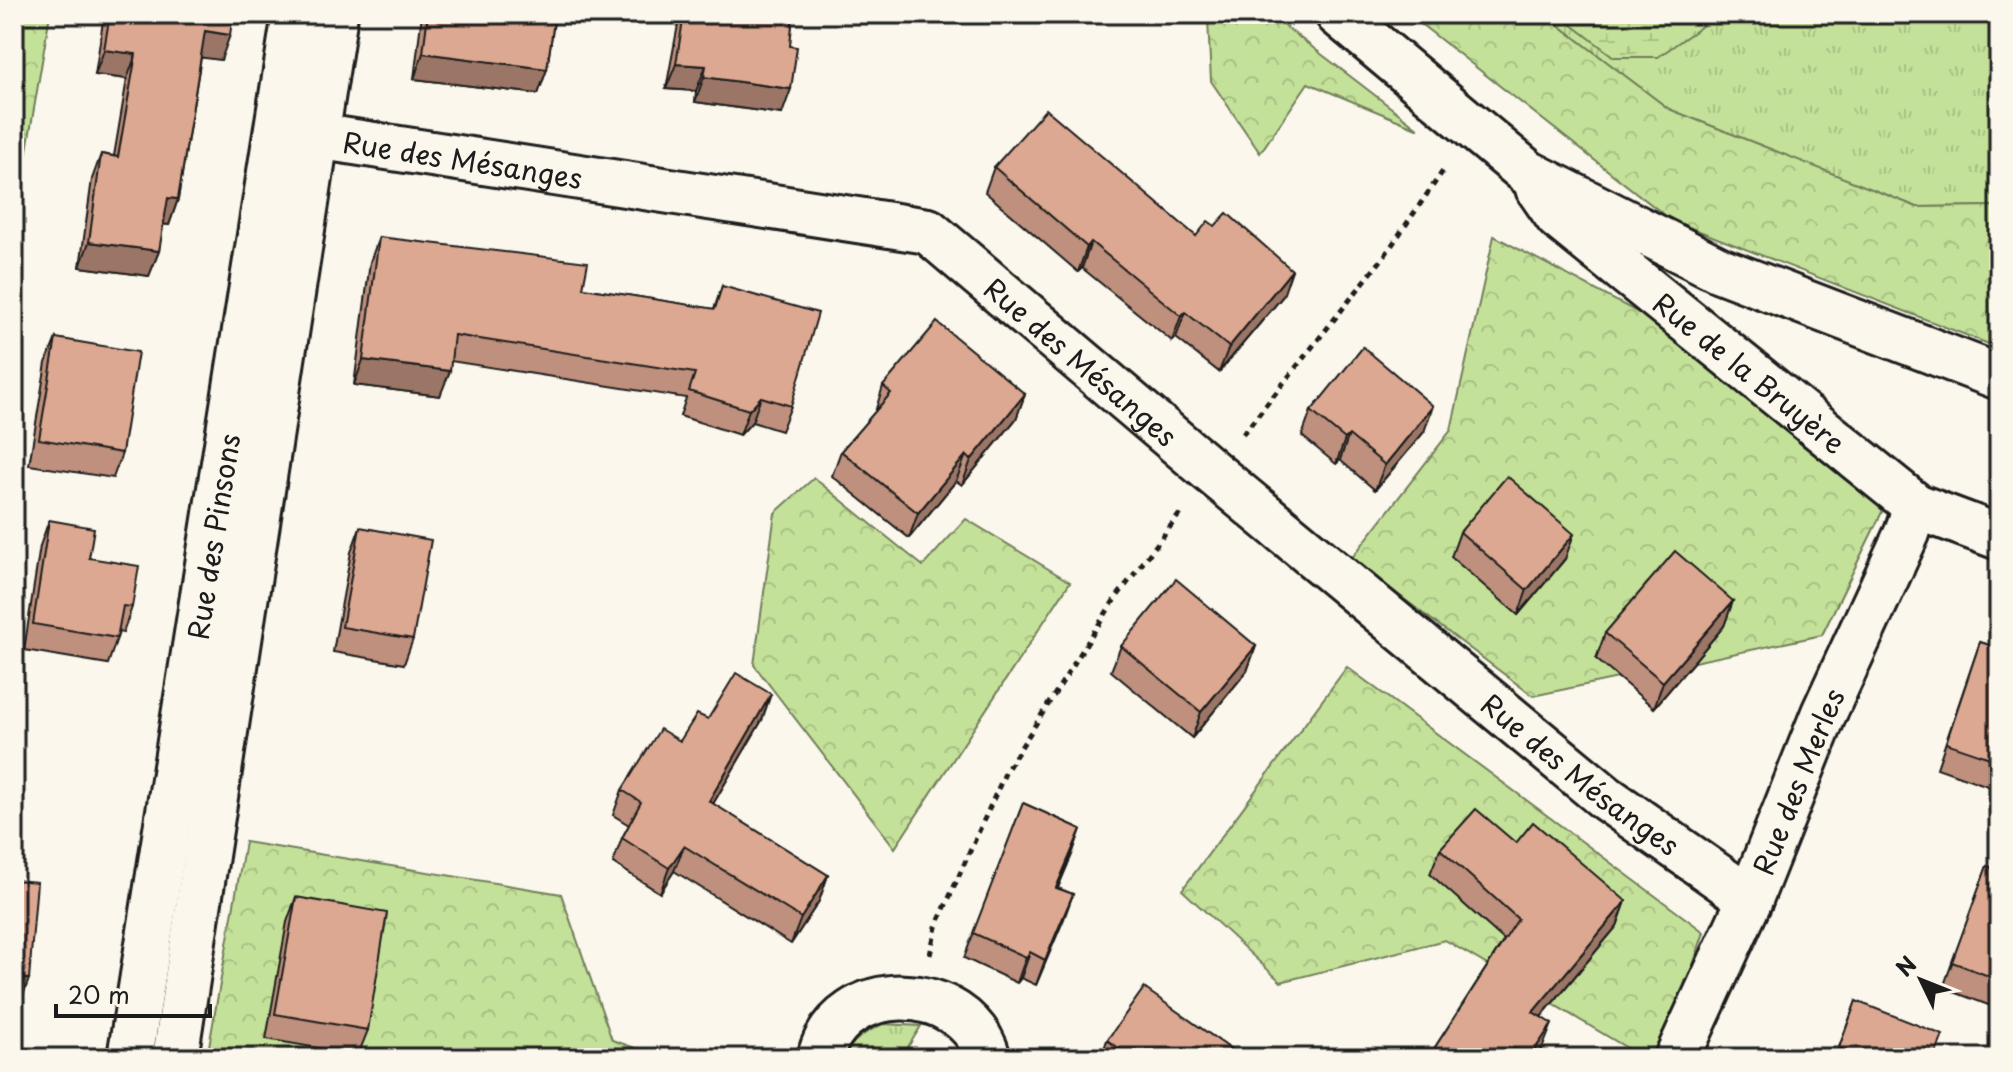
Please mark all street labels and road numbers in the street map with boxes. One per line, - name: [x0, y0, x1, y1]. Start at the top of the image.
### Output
- street label: Rue des Mésanges: [340, 119, 586, 199]
- street label: Rue des Mésanges: [975, 267, 1187, 456]
- street label: Rue de la Bruyère: [1645, 281, 1855, 463]
- street label: Rue des Pinsons: [175, 430, 250, 643]
- street label: Rue des Merles: [1740, 681, 1854, 881]
- street label: Rue des Mésanges: [1472, 682, 1689, 865]

